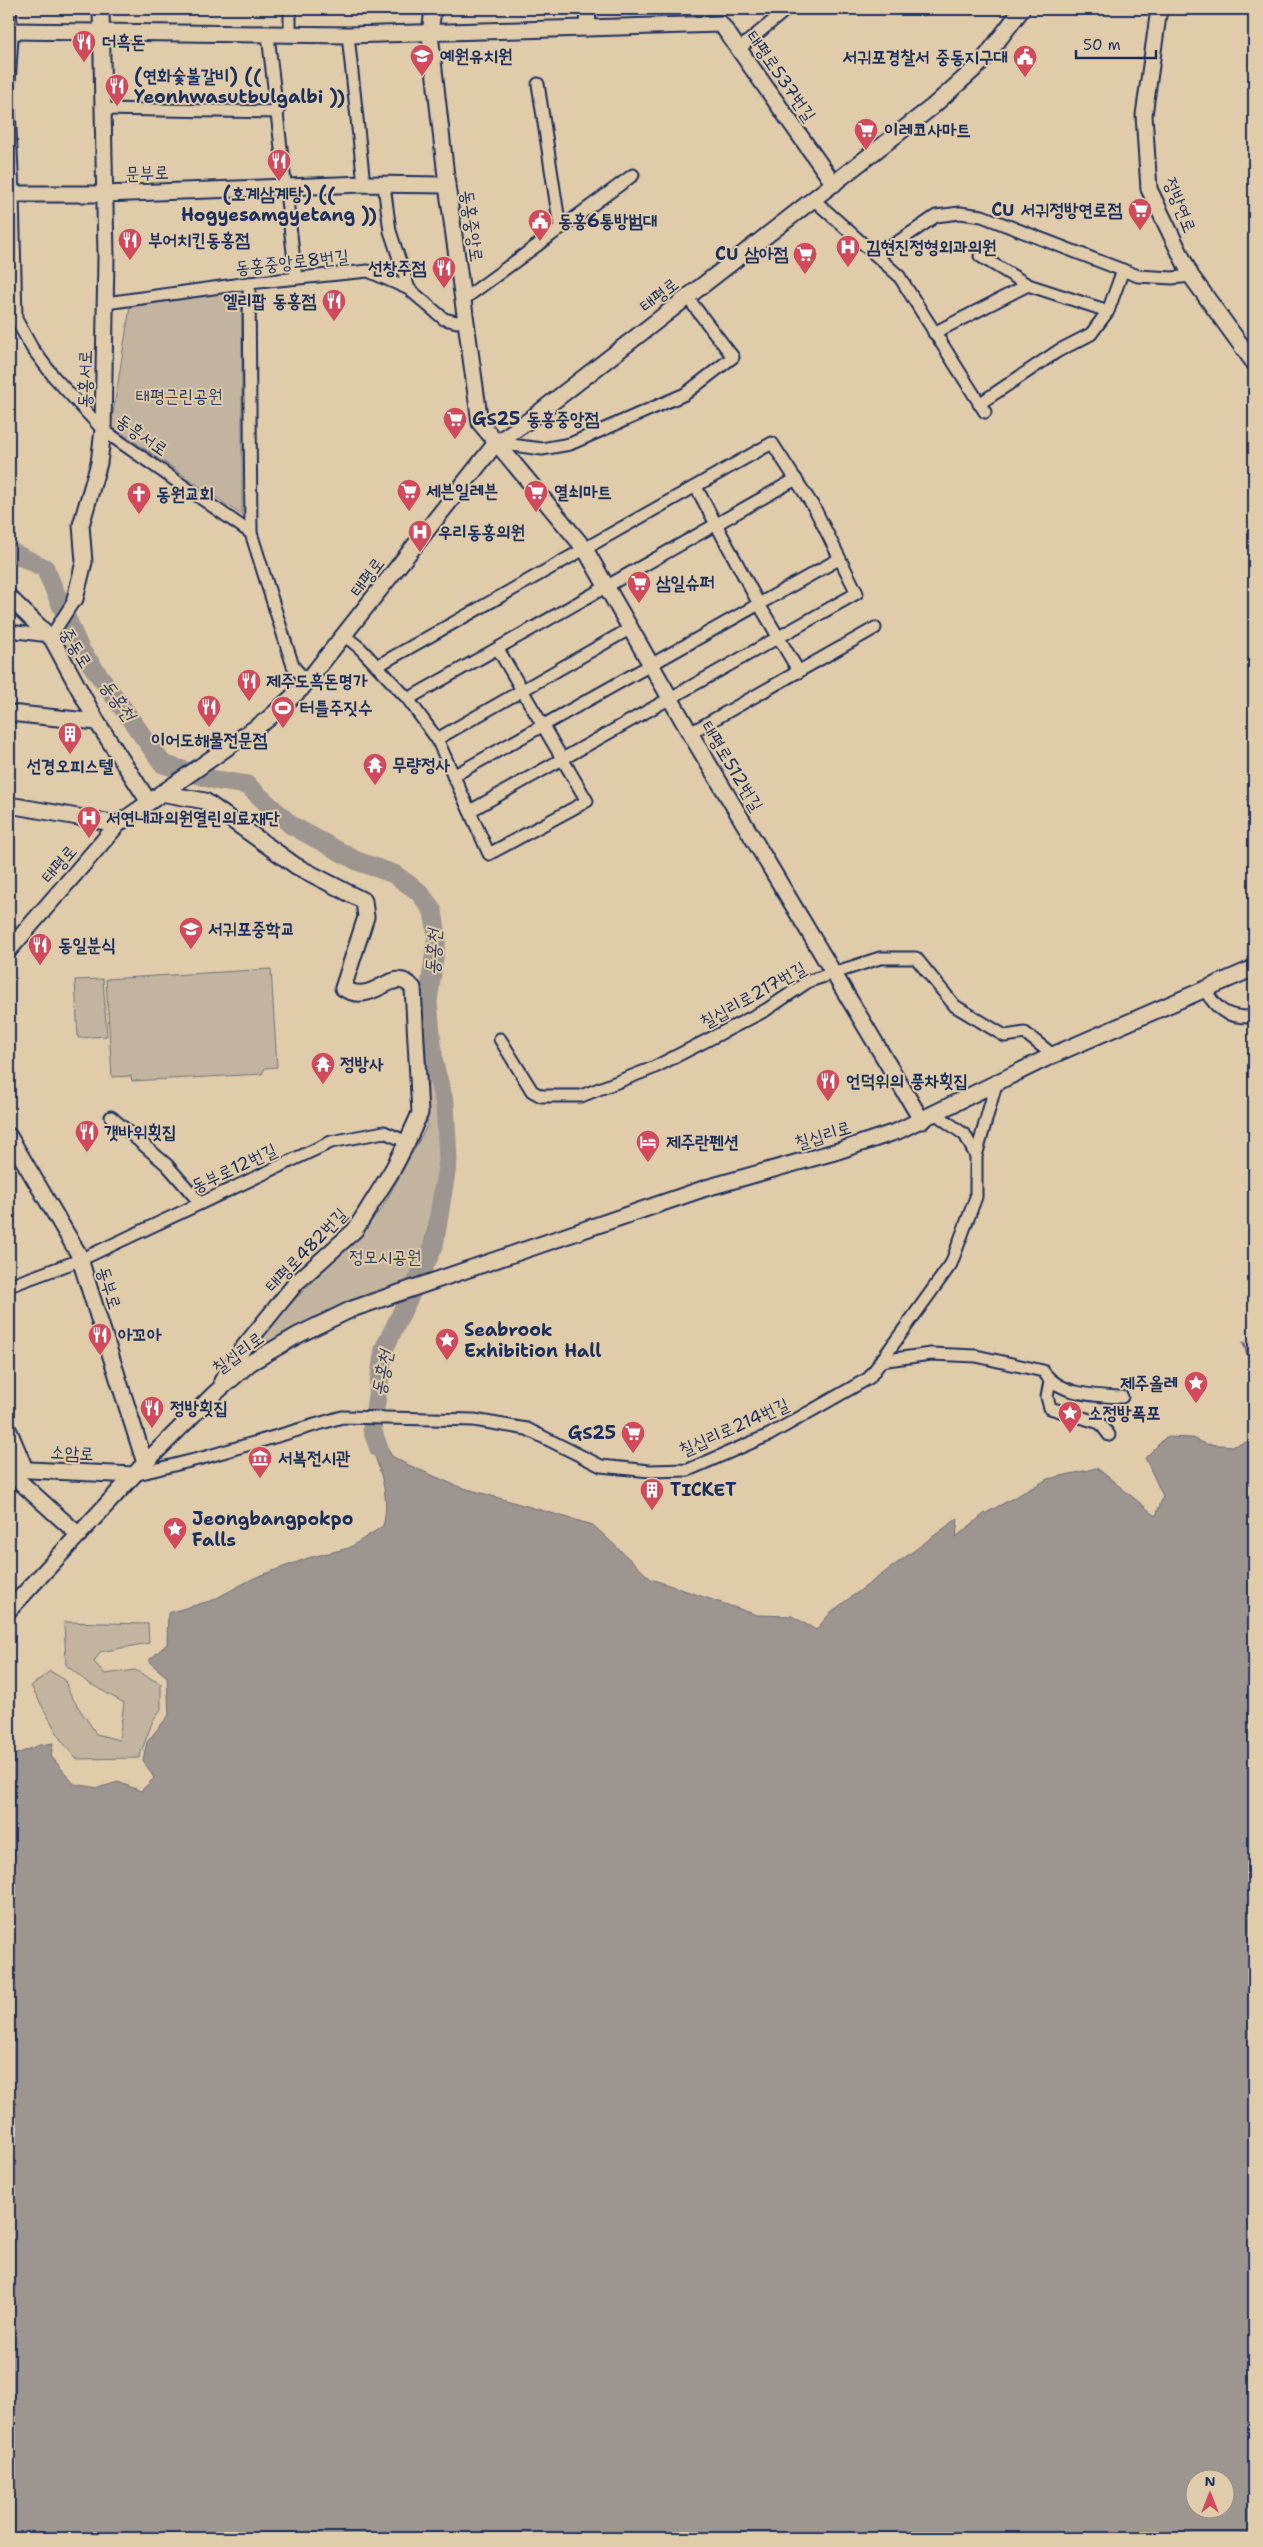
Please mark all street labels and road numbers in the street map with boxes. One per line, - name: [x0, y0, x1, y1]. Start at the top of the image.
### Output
- street label: 태평로537번길: [741, 26, 822, 127]
- street label: 문부로: [125, 160, 169, 186]
- street label: 정방연로: [1158, 174, 1202, 236]
- street label: 동홍중앙로: [455, 188, 489, 264]
- street label: 동홍중앙로8번길: [234, 244, 350, 280]
- street label: 태평로: [634, 272, 684, 318]
- street label: 동홍서로: [72, 350, 98, 408]
- street label: 동흥서로: [111, 409, 173, 461]
- street label: 태평로: [344, 552, 390, 602]
- street label: 중동로: [54, 623, 98, 673]
- street label: 태평로512번길: [695, 716, 769, 816]
- street label: 태평로: [36, 840, 82, 888]
- street label: 칠십리로217번길: [696, 956, 811, 1034]
- street label: 칠십리로: [792, 1115, 854, 1155]
- street label: 동부로12번길: [187, 1138, 281, 1198]
- street label: 태평로482번길: [260, 1202, 353, 1297]
- street label: 동부로: [91, 1264, 127, 1312]
- street label: 칠십리로: [208, 1326, 268, 1380]
- street label: 칠십리로214번길: [675, 1392, 793, 1462]
- street label: 소암로: [50, 1440, 94, 1466]

